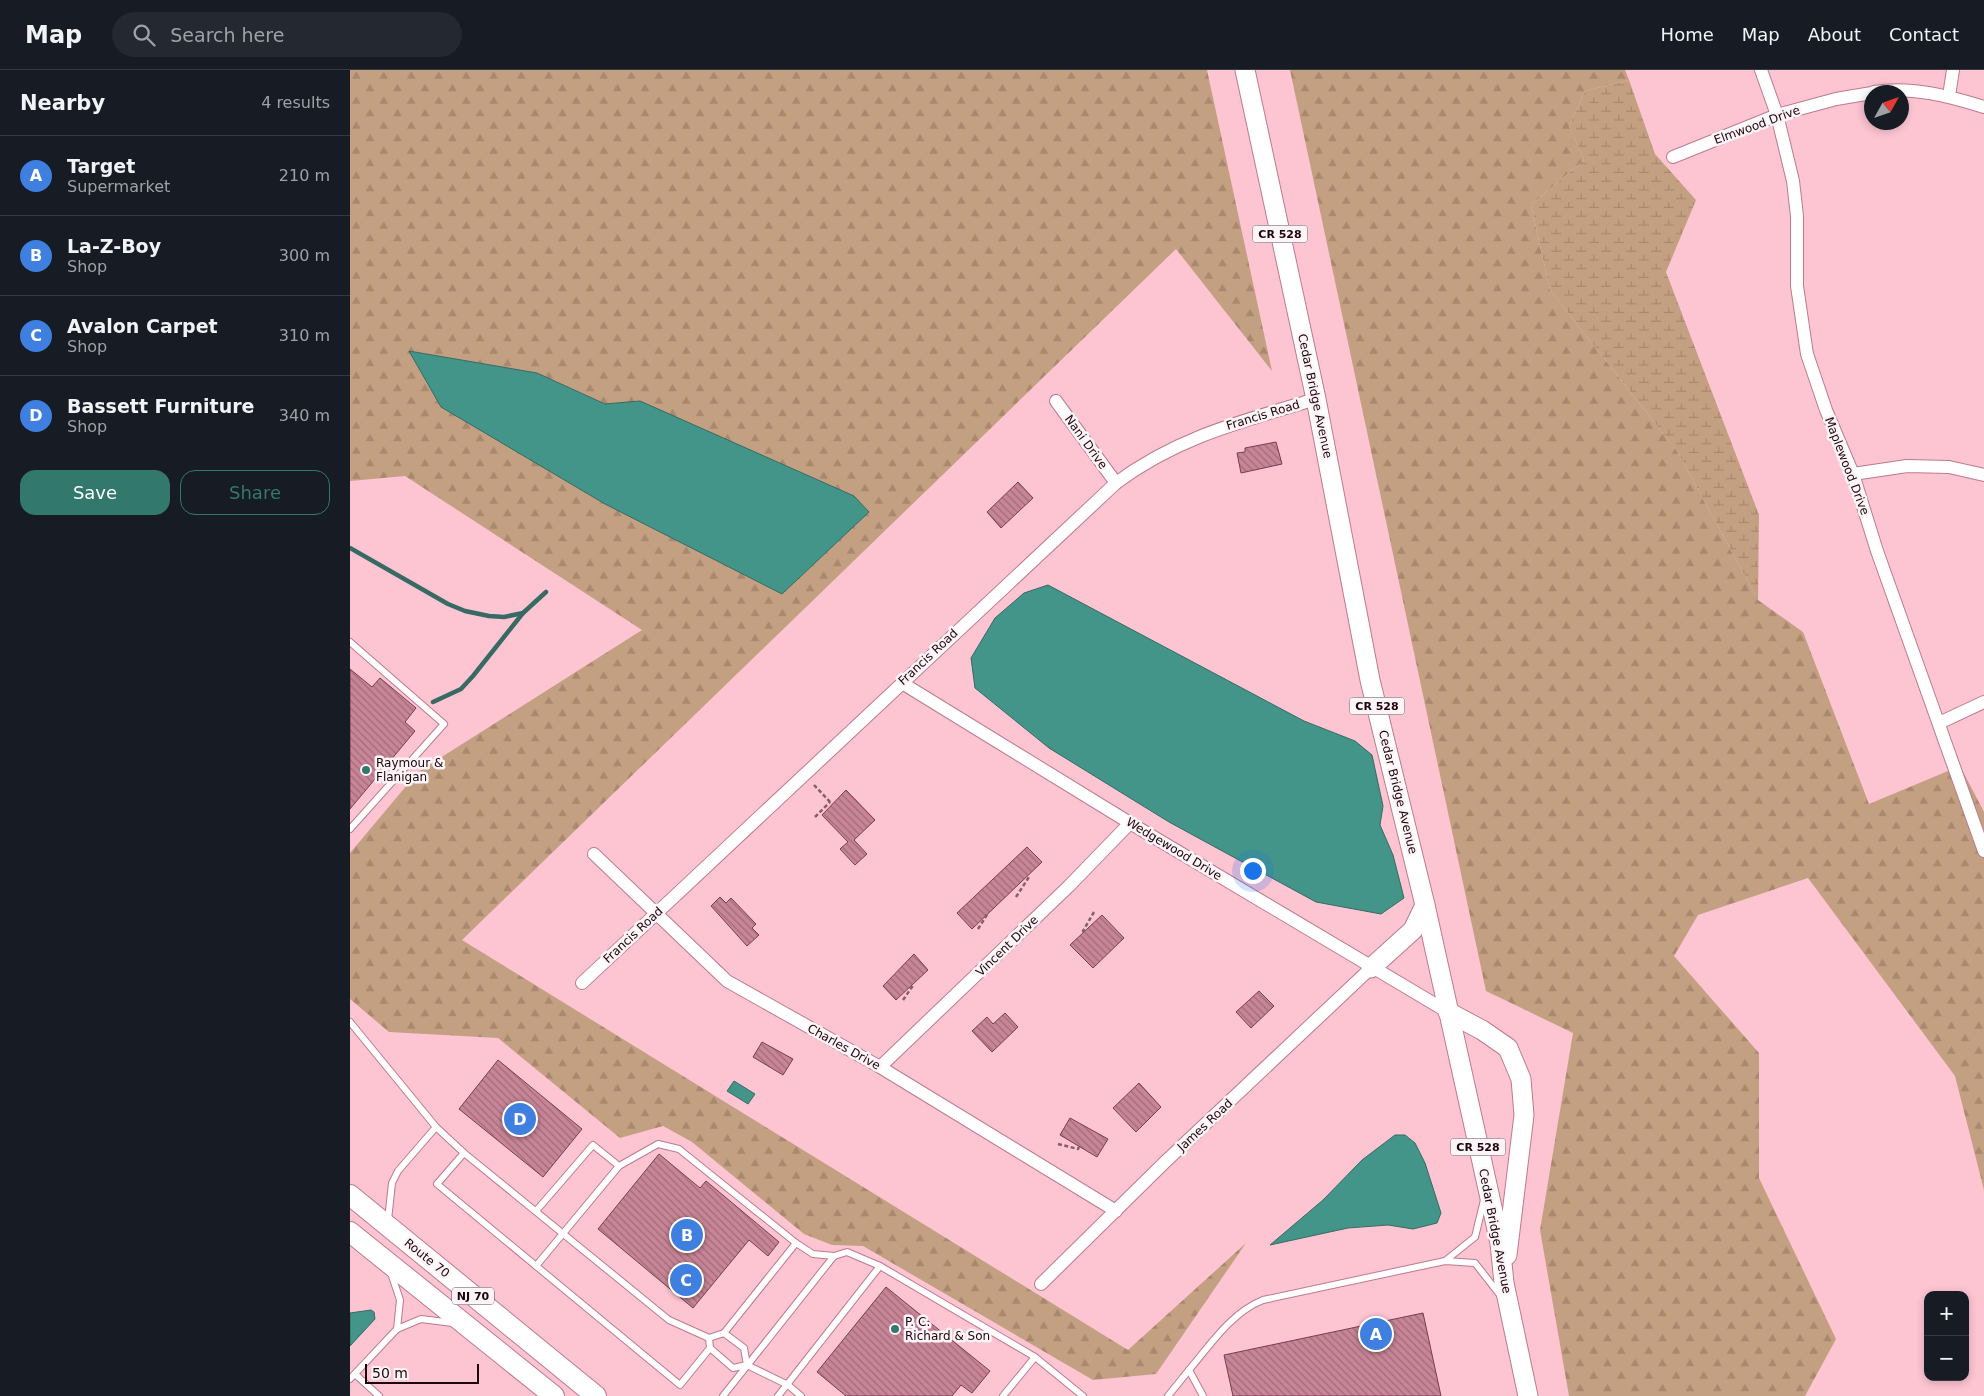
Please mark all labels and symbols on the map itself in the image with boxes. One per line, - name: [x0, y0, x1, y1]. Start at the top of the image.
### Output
- north arrow: [1864, 85, 1909, 130]
- street label: Elmwood Drive: [1712, 103, 1802, 147]
- road number: CR 528: [1252, 226, 1308, 242]
- street label: Cedar Bridge Avenue: [1295, 332, 1335, 460]
- street label: Francis Road: [1225, 397, 1301, 433]
- street label: Nani Drive: [1062, 412, 1110, 472]
- street label: Maplewood Drive: [1822, 415, 1872, 517]
- street label: Francis Road: [895, 626, 961, 688]
- road number: CR 528: [1350, 698, 1404, 714]
- street label: Cedar Bridge Avenue: [1376, 729, 1420, 855]
- place label: Raymour & Flanigan: [376, 756, 443, 784]
- marker: Raymour & Flanigan: [360, 764, 372, 776]
- street label: Wedgewood Drive: [1124, 815, 1224, 883]
- your location: [1240, 858, 1266, 884]
- street label: Francis Road: [600, 904, 666, 966]
- street label: Vincent Drive: [973, 913, 1041, 979]
- street label: Charles Drive: [805, 1021, 883, 1073]
- street label: James Road: [1174, 1096, 1235, 1155]
- pin: D: [504, 1100, 536, 1138]
- road number: CR 528: [1450, 1138, 1506, 1156]
- street label: Cedar Bridge Avenue: [1476, 1167, 1514, 1295]
- pin: B: [671, 1216, 703, 1254]
- street label: Route 70: [402, 1236, 452, 1280]
- pin: C: [670, 1261, 702, 1299]
- road number: NJ 70: [452, 1288, 494, 1304]
- place label: P. C. Richard & Son: [905, 1315, 990, 1343]
- pin: A: [1360, 1315, 1392, 1353]
- marker: P. C. Richard & Son: [889, 1323, 901, 1335]
- scale bar: [365, 1361, 479, 1384]

